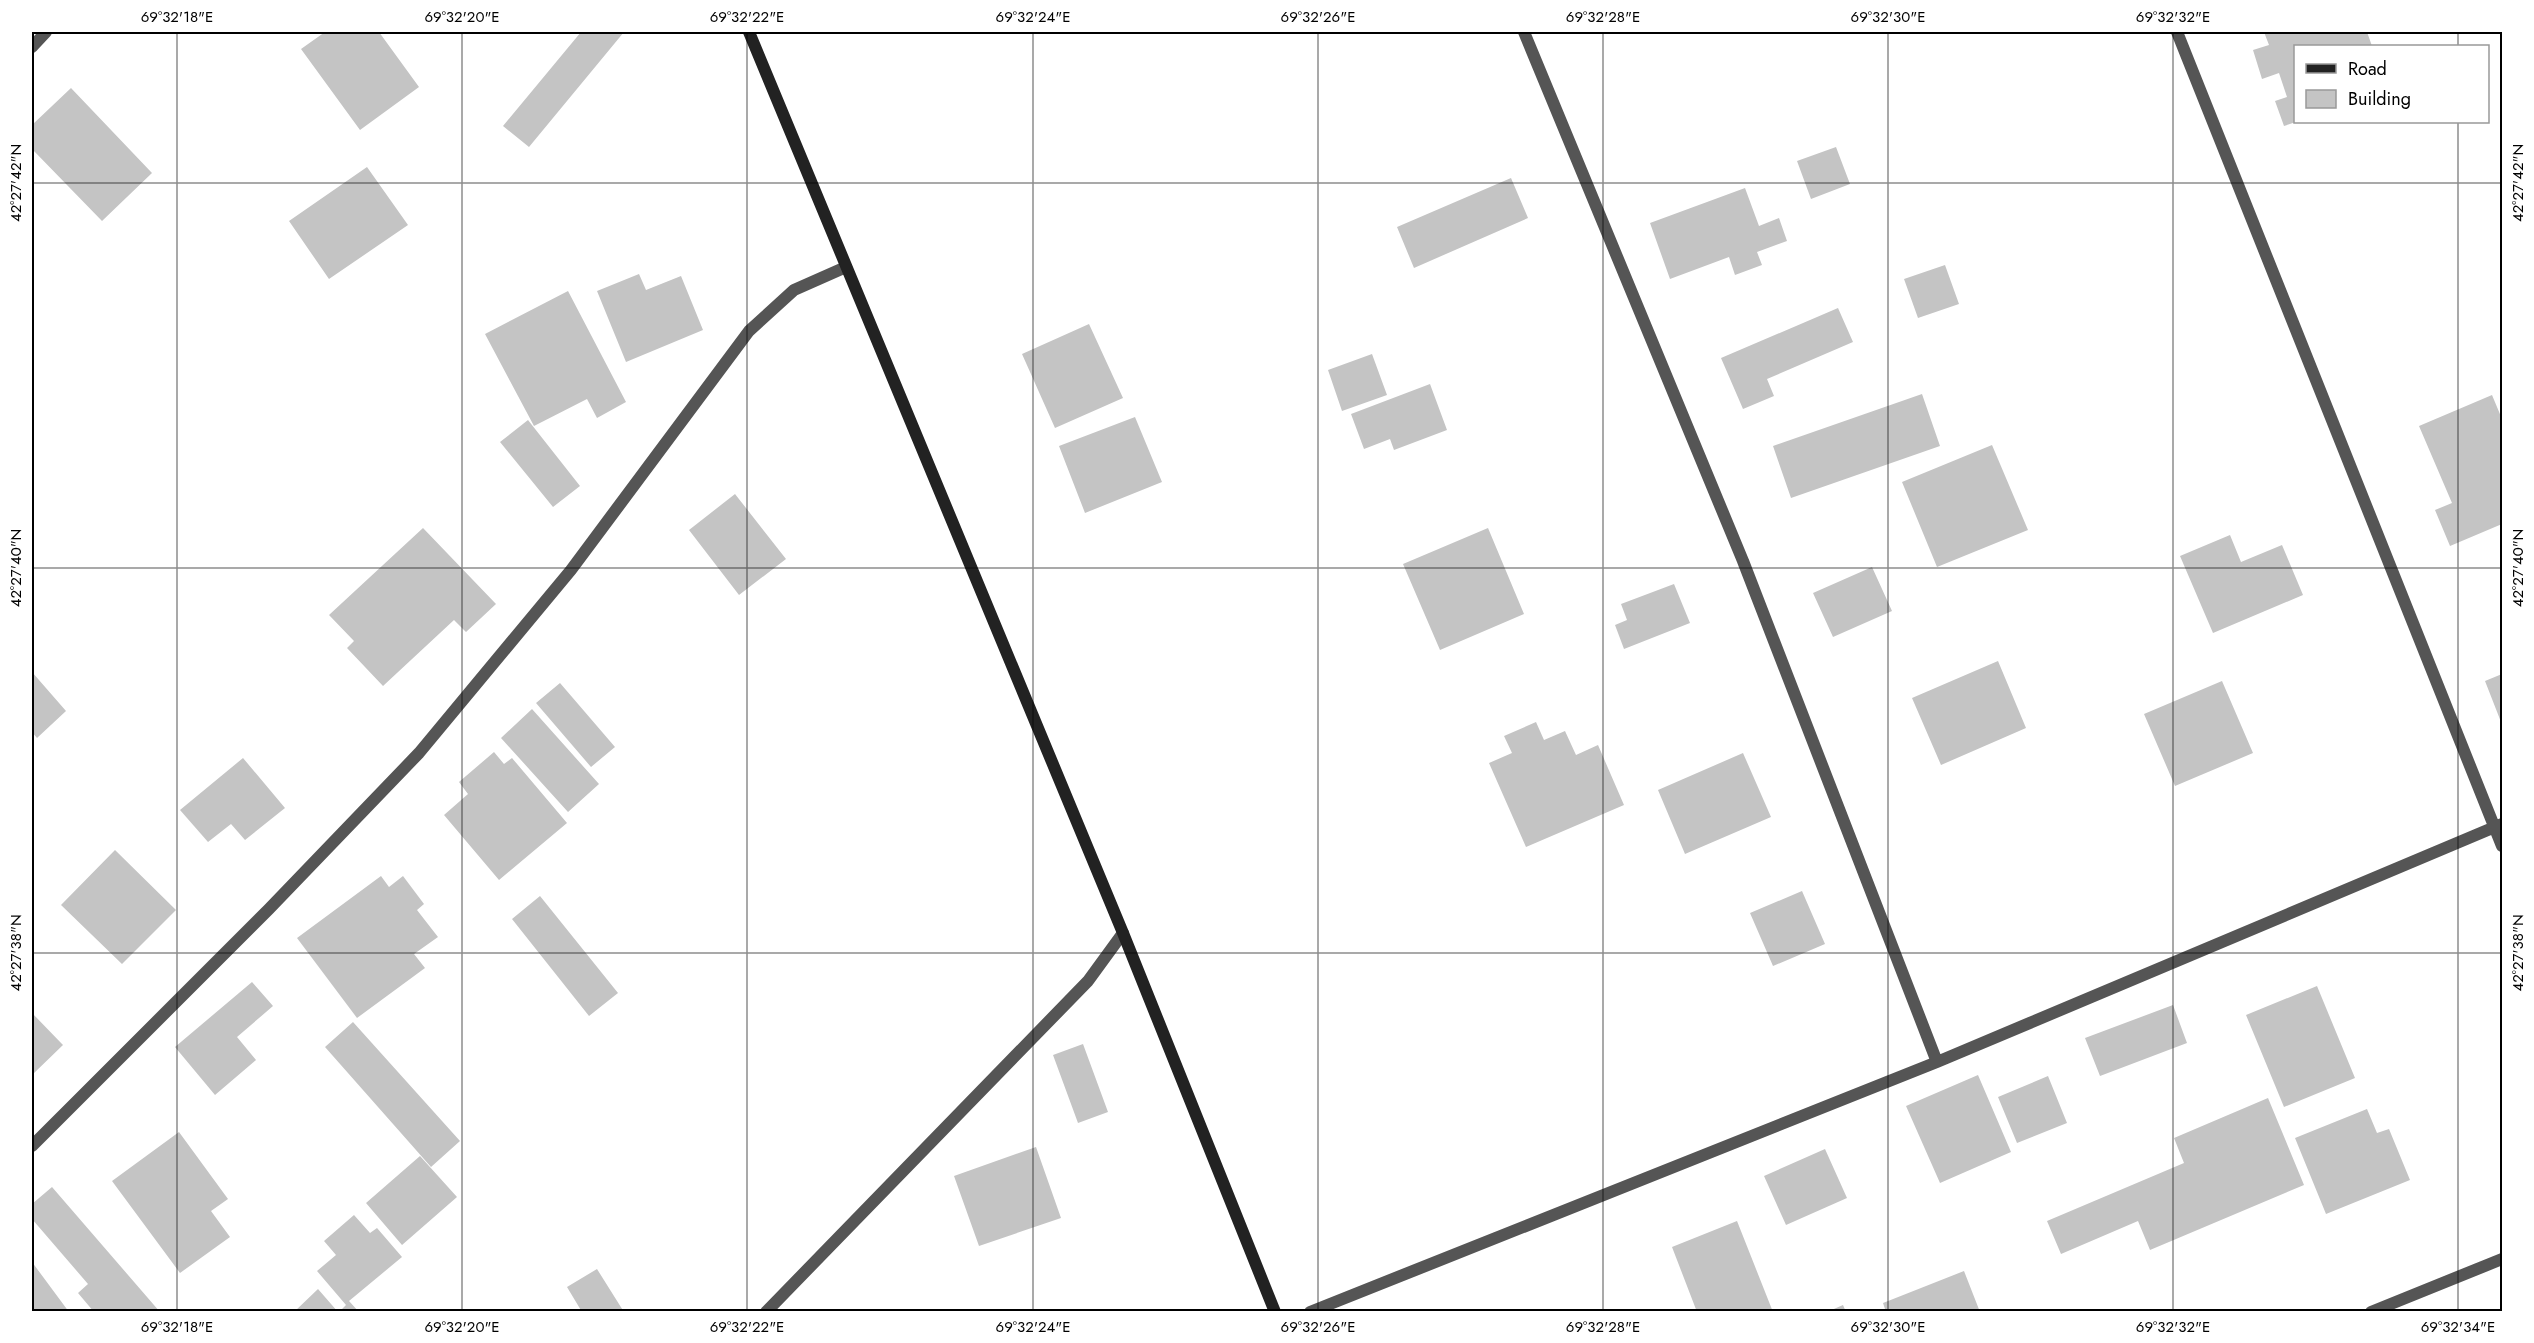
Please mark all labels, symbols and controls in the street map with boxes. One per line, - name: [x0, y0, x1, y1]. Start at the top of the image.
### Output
- text: 69°32'18"E: [141, 6, 213, 28]
- text: 69°32'20"E: [424, 6, 500, 28]
- text: 69°32'22"E: [710, 6, 784, 28]
- text: 69°32'24"E: [996, 6, 1070, 28]
- text: 69°32'26"E: [1281, 6, 1355, 28]
- text: 69°32'28"E: [1566, 6, 1640, 28]
- text: 69°32'30"E: [1851, 6, 1925, 28]
- text: 69°32'32"E: [2136, 6, 2210, 28]
- legend: [2294, 45, 2489, 123]
- text: Road: [2348, 56, 2387, 82]
- text: Building: [2348, 86, 2411, 112]
- text: 42°27'42"N: [5, 144, 27, 222]
- text: 42°27'42"N: [2507, 144, 2529, 222]
- text: 42°27'40"N: [5, 529, 27, 607]
- text: 42°27'40"N: [2507, 529, 2529, 607]
- text: 42°27'38"N: [5, 914, 27, 992]
- text: 42°27'38"N: [2507, 914, 2529, 992]
- text: 69°32'18"E: [141, 1316, 213, 1338]
- text: 69°32'20"E: [424, 1316, 500, 1338]
- text: 69°32'22"E: [710, 1316, 784, 1338]
- text: 69°32'24"E: [996, 1316, 1070, 1338]
- text: 69°32'26"E: [1281, 1316, 1355, 1338]
- text: 69°32'28"E: [1566, 1316, 1640, 1338]
- text: 69°32'30"E: [1851, 1316, 1925, 1338]
- text: 69°32'32"E: [2136, 1316, 2210, 1338]
- text: 69°32'34"E: [2421, 1316, 2495, 1338]

